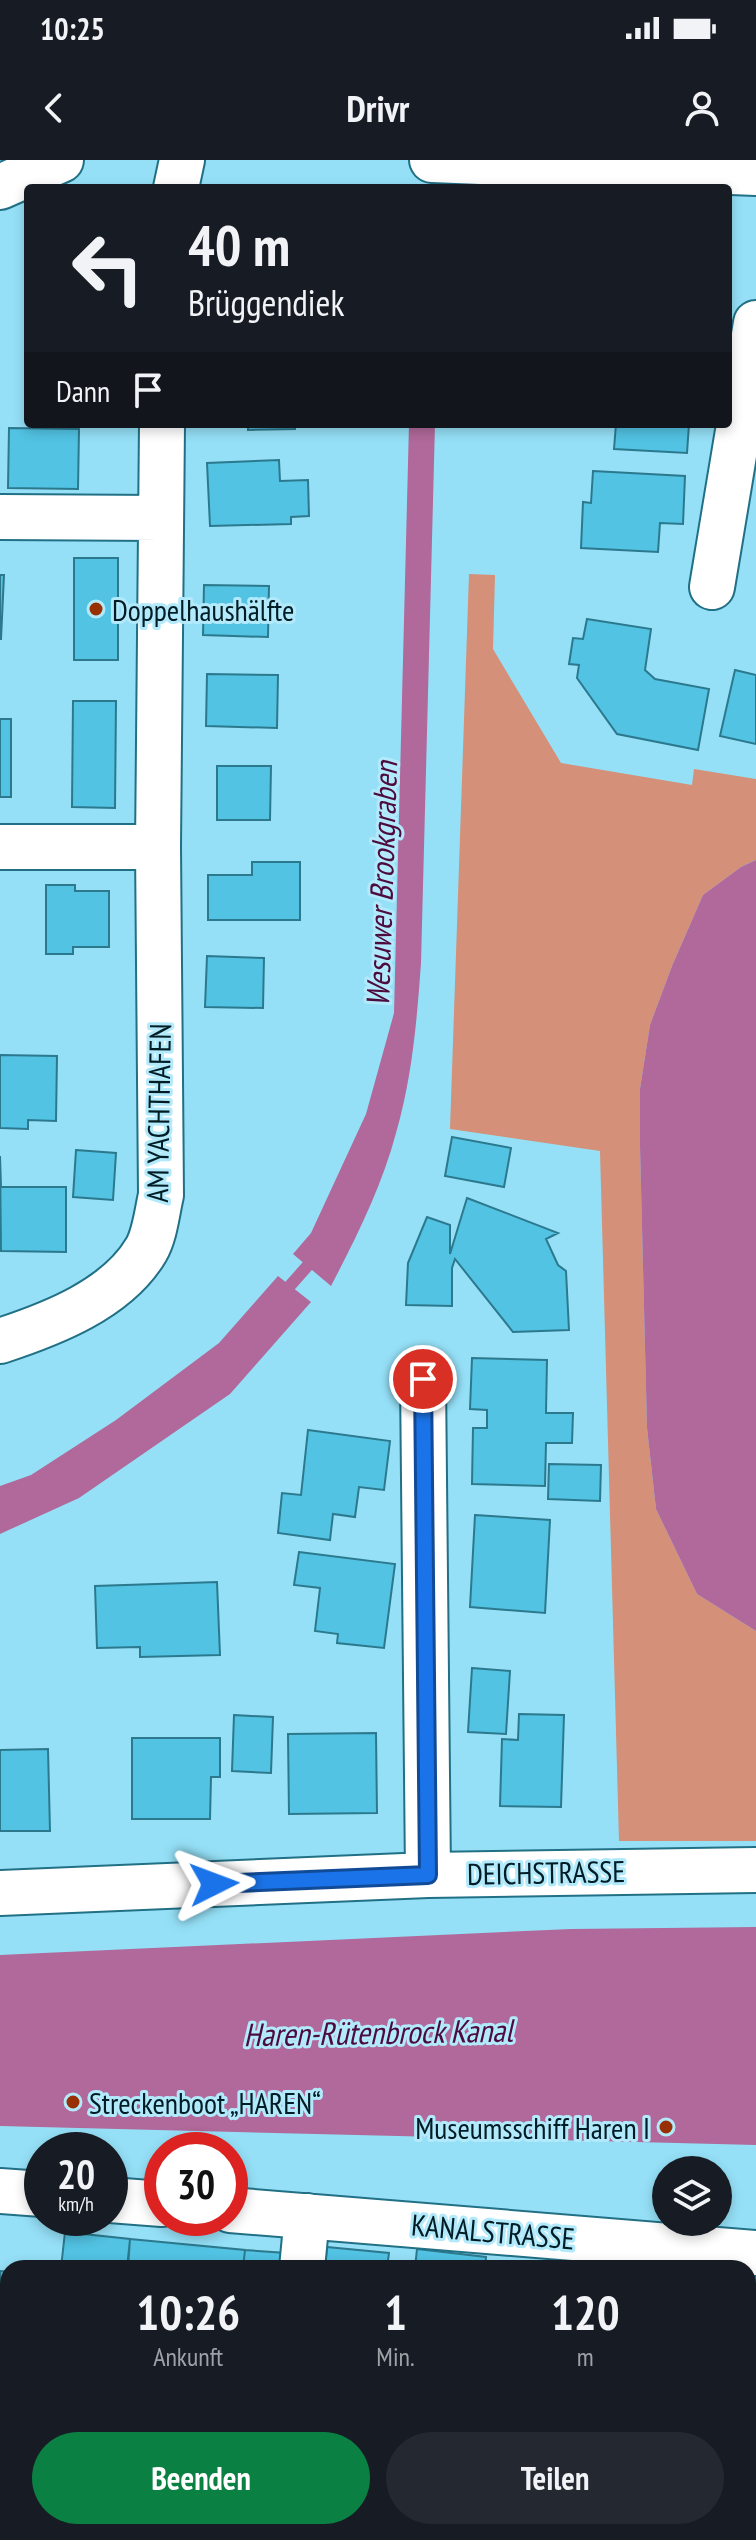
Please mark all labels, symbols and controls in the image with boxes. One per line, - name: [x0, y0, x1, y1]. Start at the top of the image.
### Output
- text: 10:25: [40, 9, 105, 48]
- text: Drivr: [347, 85, 409, 132]
- icon: back: [32, 86, 76, 130]
- icon: person: [680, 86, 724, 130]
- text: 40 m: [188, 209, 290, 281]
- icon: left: [56, 216, 160, 320]
- text: Brüggendiek: [188, 279, 344, 326]
- icon: arrive: [126, 368, 170, 412]
- text: Dann: [56, 371, 110, 410]
- place label: Doppelhaushälfte: [112, 590, 295, 629]
- marker: Doppelhaushälfte: [87, 600, 105, 618]
- water label: Wesuwer Brookgraben: [356, 759, 406, 1008]
- street label: AM YACHTHAFEN: [137, 1023, 179, 1203]
- pin: [389, 1345, 457, 1413]
- icon: arrive: [401, 1357, 445, 1401]
- position arrow: [172, 1842, 256, 1926]
- street label: DEICHSTRASSE: [467, 1851, 625, 1893]
- water label: Haren-Rütenbrock Kanal: [243, 2009, 515, 2055]
- place label: Streckenboot „HAREN“: [89, 2083, 321, 2122]
- marker: Streckenboot „HAREN“: [64, 2093, 82, 2111]
- place label: Museumsschiff Haren I: [415, 2108, 650, 2147]
- marker: Museumsschiff Haren I: [657, 2118, 675, 2136]
- speed limit sign: 30: [144, 2132, 248, 2236]
- text: 20: [57, 2148, 95, 2200]
- map controls: [652, 2156, 732, 2236]
- button: layers: [652, 2156, 732, 2236]
- text: km/h: [58, 2191, 94, 2217]
- street label: KANALSTRASSE: [410, 2204, 576, 2258]
- text: 10:26: [136, 2281, 240, 2343]
- text: 1: [384, 2281, 407, 2343]
- text: 120: [551, 2281, 620, 2343]
- text: Ankunft: [153, 2340, 223, 2373]
- text: Min.: [376, 2340, 415, 2373]
- text: m: [577, 2340, 594, 2373]
- button: Beenden: [32, 2432, 370, 2524]
- button: Teilen: [386, 2432, 724, 2524]

